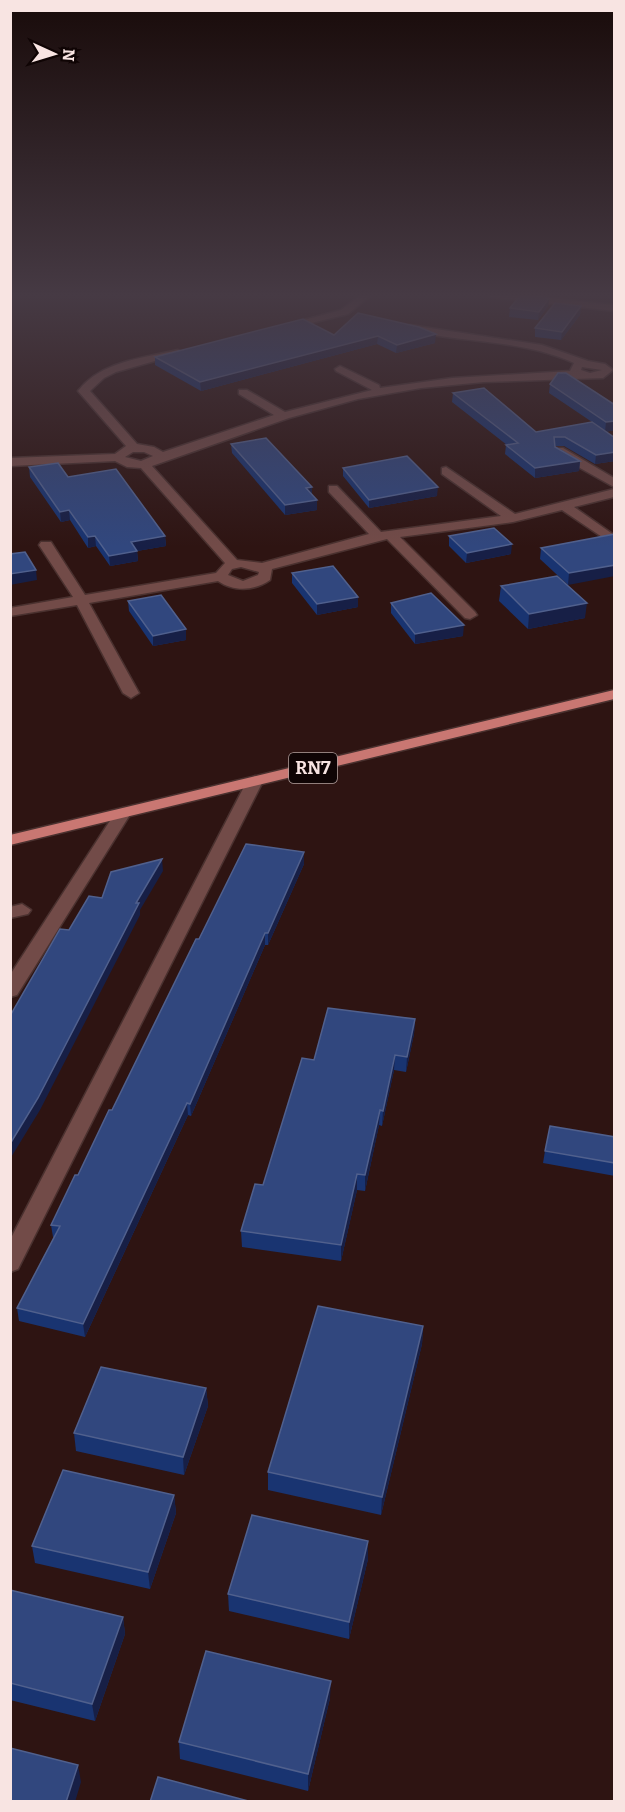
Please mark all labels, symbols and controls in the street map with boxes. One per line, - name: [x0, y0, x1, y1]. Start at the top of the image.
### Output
- north arrow: [24, 24, 84, 84]
- text: N: [59, 48, 78, 62]
- road number: RN7: [289, 753, 337, 783]

